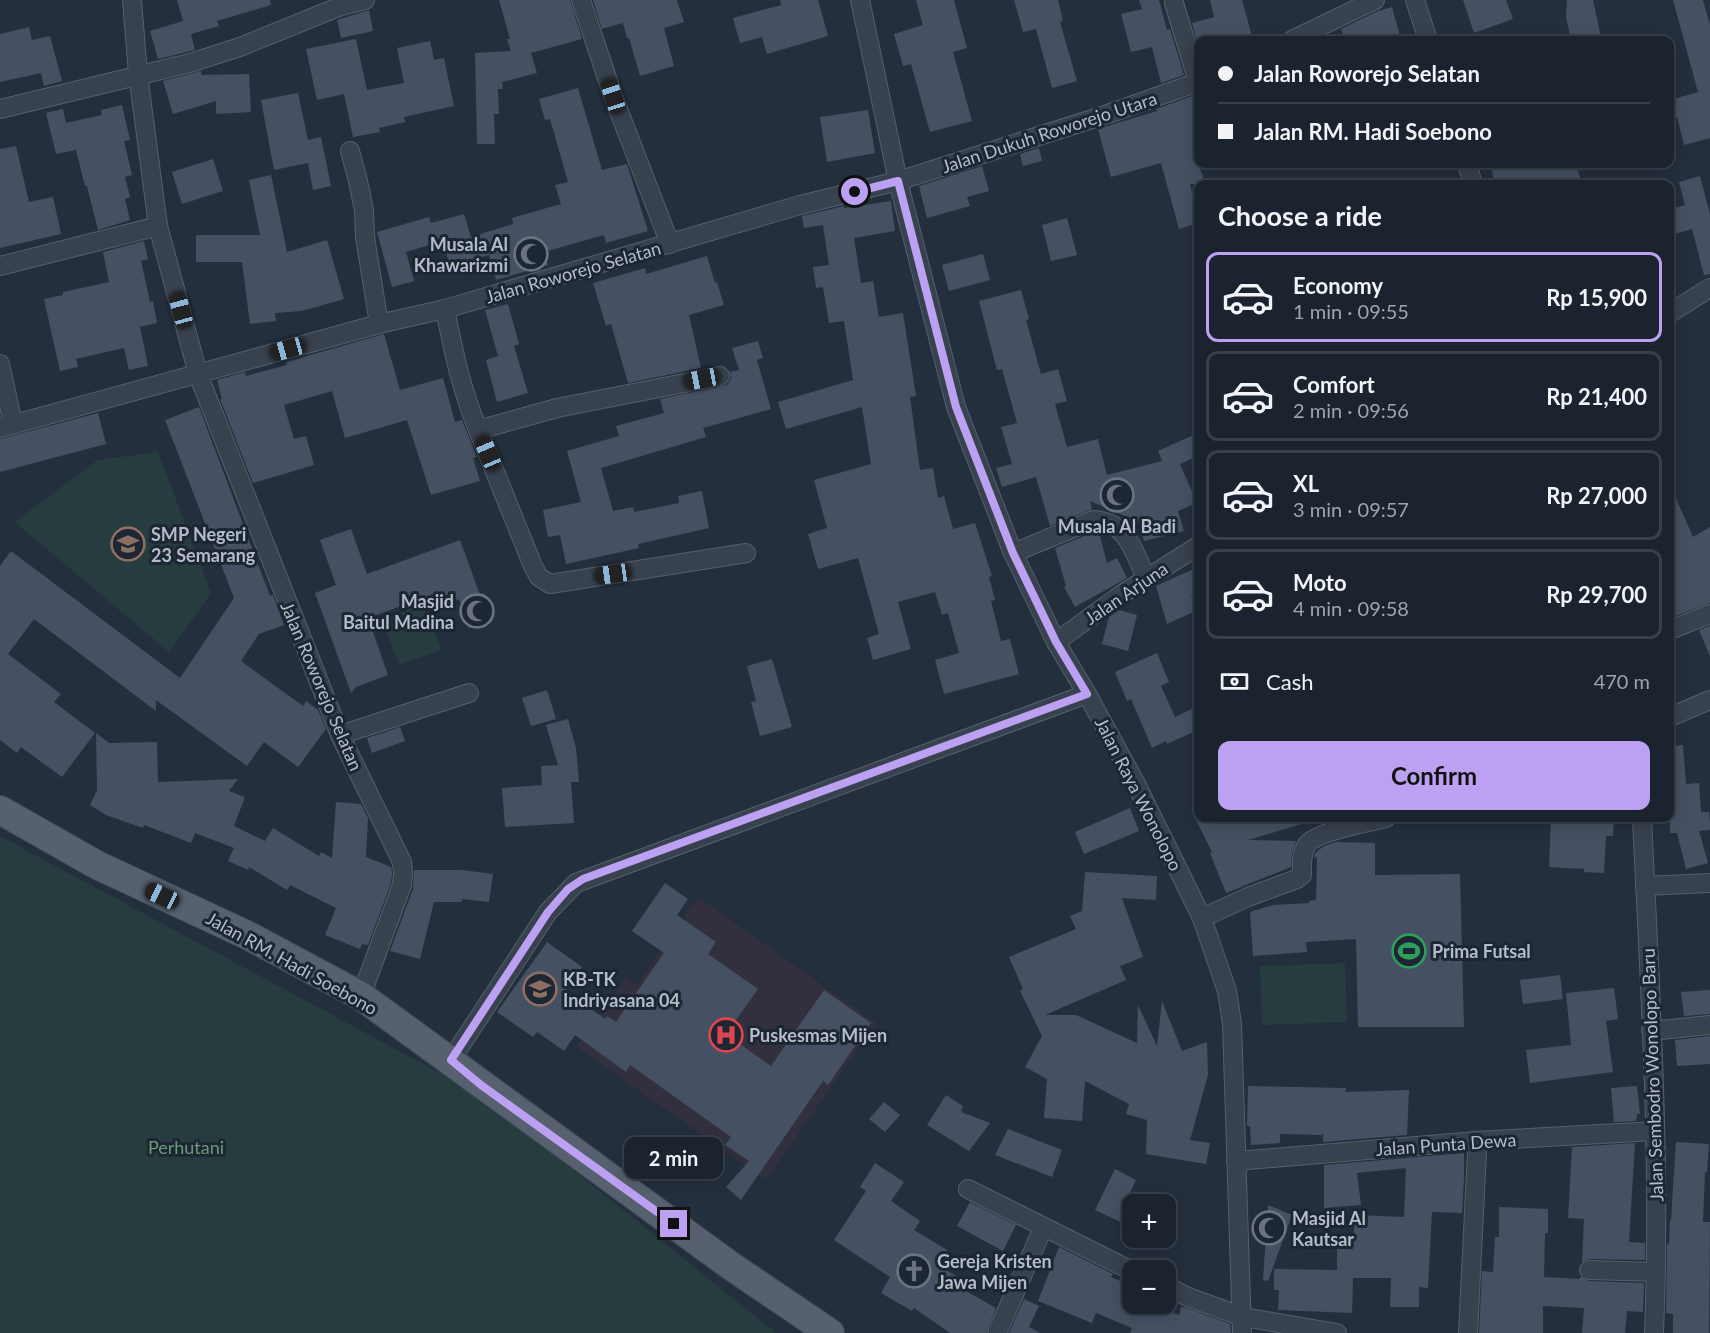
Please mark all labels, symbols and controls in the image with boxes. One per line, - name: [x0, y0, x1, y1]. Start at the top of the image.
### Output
- text: Jalan Roworejo Selatan: [1254, 60, 1480, 87]
- car: [599, 76, 627, 116]
- street label: Jalan Dukuh Roworejo Utara: [939, 87, 1159, 177]
- text: Jalan RM. Hadi Soebono: [1254, 118, 1492, 145]
- route start: [841, 178, 868, 205]
- text: Choose a ride: [1218, 199, 1382, 232]
- place label: Musala Al Khawarizmi: [414, 233, 508, 276]
- street label: Jalan Roworejo Selatan: [483, 236, 663, 308]
- mosque icon: Musala Al Khawarizmi: [513, 236, 549, 272]
- icon: car: [1221, 270, 1275, 324]
- text: Economy: [1293, 272, 1383, 299]
- text: Rp 15,900: [1546, 284, 1647, 311]
- car: [168, 290, 194, 330]
- text: 1 min · 09:55: [1293, 299, 1409, 323]
- car: [268, 335, 308, 363]
- car: [683, 367, 721, 391]
- icon: car: [1221, 369, 1275, 423]
- text: Comfort: [1293, 371, 1375, 398]
- text: Rp 21,400: [1546, 383, 1647, 410]
- text: 2 min · 09:56: [1293, 398, 1409, 422]
- car: [473, 433, 503, 473]
- icon: car: [1221, 468, 1275, 522]
- text: XL: [1293, 470, 1319, 497]
- mosque icon: Musala Al Badi: [1099, 477, 1135, 513]
- text: Rp 27,000: [1546, 482, 1647, 509]
- text: 3 min · 09:57: [1293, 497, 1409, 521]
- place label: Musala Al Badi: [1058, 515, 1176, 537]
- place label: SMP Negeri 23 Semarang: [151, 523, 256, 566]
- school or university icon: SMP Negeri 23 Semarang: [110, 526, 146, 562]
- street label: Jalan Arjuna: [1080, 557, 1172, 629]
- car: [594, 563, 632, 585]
- icon: car: [1221, 567, 1275, 621]
- text: Moto: [1293, 569, 1347, 596]
- text: Rp 29,700: [1546, 581, 1647, 608]
- place label: Masjid Baitul Madina: [343, 590, 454, 633]
- mosque icon: Masjid Baitul Madina: [459, 593, 495, 629]
- text: 4 min · 09:58: [1293, 596, 1409, 620]
- street label: Jalan Roworejo Selatan: [276, 598, 368, 774]
- icon: cash: [1218, 665, 1251, 698]
- text: Cash: [1266, 668, 1313, 695]
- text: 470 m: [1594, 669, 1650, 693]
- street label: Jalan Raya Wonolopo: [1091, 714, 1187, 874]
- button: Confirm: [1218, 741, 1650, 810]
- car: [142, 880, 182, 912]
- street label: Jalan RM. Hadi Soebono: [203, 907, 381, 1019]
- sports icon: Prima Futsal: [1391, 933, 1427, 969]
- place label: Prima Futsal: [1432, 940, 1531, 962]
- street label: Jalan Sembodro Wonolopo Baru: [1637, 948, 1667, 1202]
- place label: KB-TK Indriyasana 04: [563, 968, 680, 1011]
- school or university icon: KB-TK Indriyasana 04: [522, 971, 558, 1007]
- hospital icon: Puskesmas Mijen: [708, 1017, 744, 1053]
- place label: Puskesmas Mijen: [749, 1024, 887, 1046]
- street label: Jalan Punta Dewa: [1375, 1128, 1517, 1160]
- park label: Perhutani: [148, 1136, 224, 1158]
- callout: 2 min: [624, 1137, 724, 1179]
- text: 2 min: [649, 1146, 698, 1170]
- map controls: [1122, 1194, 1176, 1314]
- button: +: [1122, 1194, 1176, 1248]
- place label: Masjid Al Kautsar: [1292, 1207, 1366, 1250]
- route end: [660, 1210, 687, 1237]
- mosque icon: Masjid Al Kautsar: [1251, 1210, 1287, 1246]
- place label: Gereja Kristen Jawa Mijen: [937, 1250, 1052, 1293]
- church icon: Gereja Kristen Jawa Mijen: [896, 1253, 932, 1289]
- button: −: [1122, 1260, 1176, 1314]

